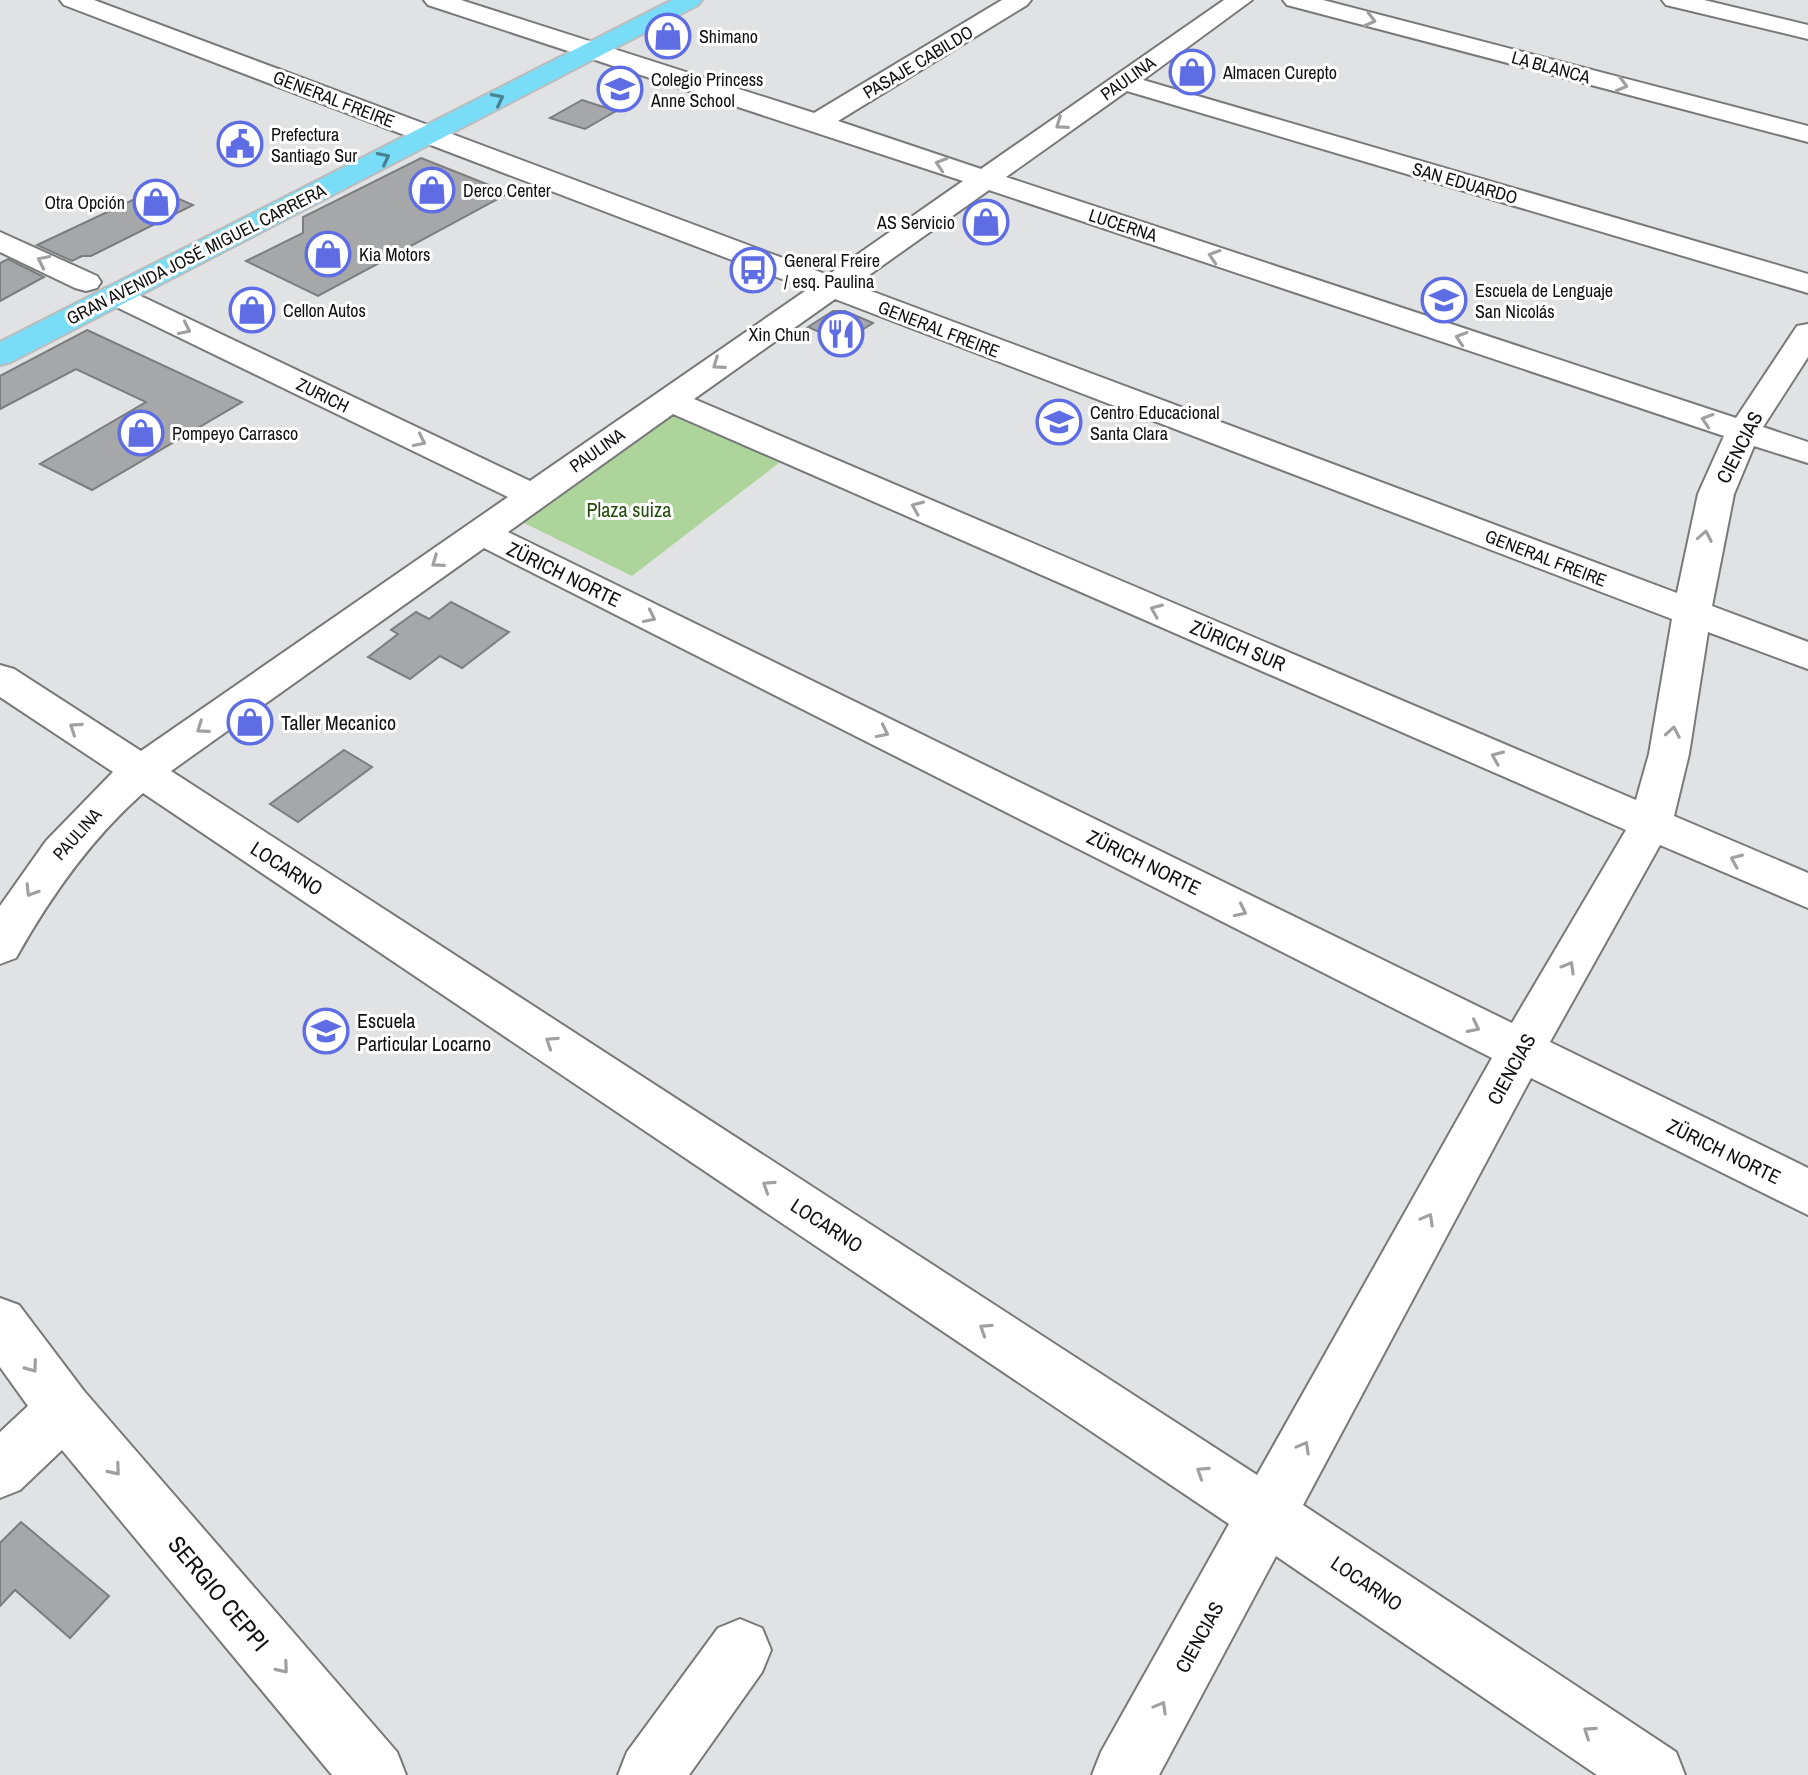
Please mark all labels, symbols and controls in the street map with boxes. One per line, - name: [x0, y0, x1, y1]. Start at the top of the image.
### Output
- one-way arrow: [1363, 10, 1377, 27]
- shop icon: Shimano: [644, 12, 692, 60]
- street label: PASAJE CABILDO: [858, 19, 978, 105]
- place label: Shimano: [699, 24, 758, 49]
- street label: LA BLANCA: [1509, 45, 1593, 90]
- shop icon: Almacen Curepto: [1168, 48, 1216, 96]
- street label: PAULINA: [1095, 50, 1161, 106]
- place label: Almacen Curepto: [1222, 60, 1337, 85]
- street label: GENERAL FREIRE: [270, 64, 398, 134]
- school or university icon: Colegio Princess Anne School: [596, 65, 644, 113]
- place label: Colegio Princess Anne School: [650, 67, 763, 113]
- one-way arrow: [1615, 76, 1628, 93]
- one-way arrow: [489, 93, 504, 109]
- one-way arrow: [1056, 114, 1070, 129]
- public building icon: Prefectura Santiago Sur: [216, 120, 264, 168]
- place label: Prefectura Santiago Sur: [271, 122, 357, 168]
- one-way arrow: [375, 152, 390, 167]
- street label: SAN EDUARDO: [1410, 156, 1520, 210]
- one-way arrow: [935, 158, 949, 174]
- shop icon: Derco Center: [408, 166, 456, 214]
- street label: GRAN AVENIDA JOSÉ MIGUEL CARRERA: [62, 177, 330, 330]
- shop icon: Otra Opción: [132, 178, 180, 226]
- place label: Derco Center: [463, 178, 551, 203]
- place label: Otra Opción: [45, 190, 125, 215]
- shop icon: AS Servicio: [962, 198, 1010, 246]
- street label: LUCERNA: [1086, 202, 1161, 248]
- place label: AS Servicio: [876, 210, 955, 235]
- shop icon: Kia Motors: [304, 230, 352, 278]
- place label: Kia Motors: [359, 242, 430, 267]
- bus stop icon: General Freire / esq. Paulina: [729, 246, 777, 294]
- place label: General Freire / esq. Paulina: [784, 248, 880, 294]
- one-way arrow: [1208, 249, 1222, 265]
- one-way arrow: [36, 255, 51, 271]
- school or university icon: Escuela de Lenguaje San Nicolás: [1420, 276, 1468, 324]
- place label: Escuela de Lenguaje San Nicolás: [1475, 278, 1613, 324]
- shop icon: Cellon Autos: [228, 286, 276, 334]
- street label: GENERAL FREIRE: [875, 294, 1003, 364]
- place label: Cellon Autos: [283, 298, 366, 323]
- restaurant icon: Xin Chun: [817, 310, 865, 358]
- one-way arrow: [177, 319, 192, 335]
- place label: Xin Chun: [748, 322, 810, 347]
- one-way arrow: [1454, 332, 1468, 348]
- one-way arrow: [713, 354, 727, 369]
- street label: ZURICH: [292, 372, 354, 418]
- school or university icon: Centro Educacional Santa Clara: [1035, 398, 1083, 446]
- place label: Centro Educacional Santa Clara: [1090, 400, 1220, 446]
- street label: CIENCIAS: [1709, 406, 1769, 488]
- shop icon: Pompeyo Carrasco: [117, 409, 165, 457]
- one-way arrow: [1701, 414, 1715, 430]
- place label: Pompeyo Carrasco: [172, 421, 298, 446]
- street label: PAULINA: [564, 422, 630, 478]
- one-way arrow: [411, 432, 426, 447]
- park label: Plaza suiza: [587, 496, 671, 523]
- one-way arrow: [911, 501, 925, 517]
- street label: GENERAL FREIRE: [1482, 523, 1610, 593]
- one-way arrow: [1696, 529, 1713, 542]
- street label: ZÜRICH NORTE: [503, 535, 625, 613]
- one-way arrow: [431, 552, 446, 567]
- one-way arrow: [1150, 604, 1164, 620]
- one-way arrow: [641, 607, 656, 622]
- street label: ZÜRICH SUR: [1186, 613, 1290, 677]
- shop icon: Taller Mecanico: [226, 698, 274, 746]
- place label: Taller Mecanico: [281, 709, 396, 736]
- one-way arrow: [196, 718, 210, 733]
- one-way arrow: [69, 723, 84, 738]
- one-way arrow: [874, 723, 889, 738]
- one-way arrow: [1664, 725, 1681, 739]
- one-way arrow: [1491, 751, 1506, 767]
- street label: PAULINA: [47, 802, 107, 865]
- street label: ZÜRICH NORTE: [1083, 823, 1205, 901]
- street label: LOCARNO: [246, 835, 328, 901]
- one-way arrow: [1730, 854, 1744, 870]
- one-way arrow: [26, 882, 41, 897]
- one-way arrow: [1232, 901, 1247, 916]
- one-way arrow: [1559, 961, 1575, 976]
- school or university icon: Escuela Particular Locarno: [302, 1007, 350, 1055]
- place label: Escuela Particular Locarno: [357, 1007, 491, 1057]
- one-way arrow: [1465, 1017, 1480, 1032]
- street label: CIENCIAS: [1480, 1029, 1542, 1109]
- one-way arrow: [545, 1037, 559, 1052]
- street label: ZÜRICH NORTE: [1663, 1112, 1785, 1190]
- one-way arrow: [762, 1180, 776, 1195]
- street label: LOCARNO: [786, 1192, 868, 1258]
- one-way arrow: [1419, 1213, 1434, 1227]
- one-way arrow: [979, 1324, 993, 1339]
- one-way arrow: [23, 1358, 37, 1372]
- one-way arrow: [1294, 1441, 1309, 1455]
- one-way arrow: [105, 1461, 120, 1475]
- one-way arrow: [1196, 1467, 1210, 1482]
- street label: SERGIO CEPPI: [161, 1529, 277, 1657]
- street label: LOCARNO: [1326, 1549, 1408, 1617]
- street label: CIENCIAS: [1168, 1597, 1230, 1677]
- one-way arrow: [273, 1659, 288, 1673]
- one-way arrow: [1152, 1700, 1167, 1715]
- one-way arrow: [1583, 1726, 1597, 1741]

